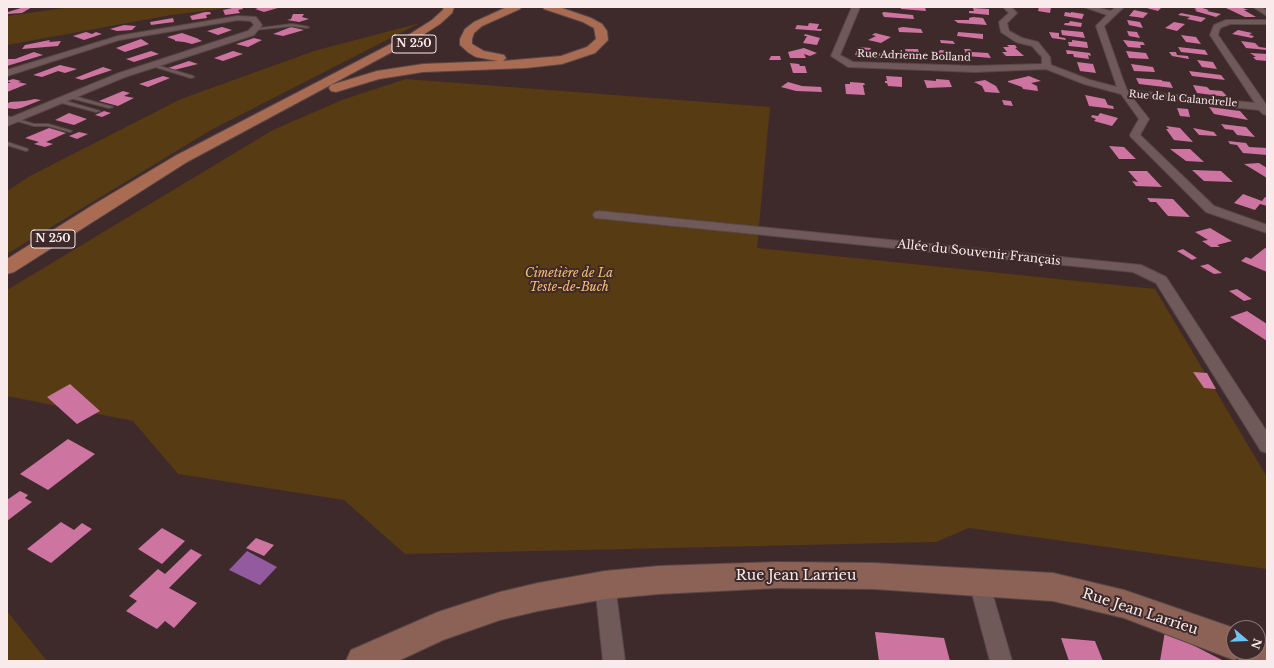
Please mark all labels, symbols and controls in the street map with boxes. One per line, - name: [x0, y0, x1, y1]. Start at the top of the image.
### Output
- road number: N 250: [392, 35, 436, 53]
- street label: Rue Adrienne Bolland: [857, 48, 971, 64]
- street label: Rue de la Calandrelle: [1128, 88, 1238, 110]
- road number: N 250: [31, 230, 75, 248]
- street label: Allée du Souvenir Français: [897, 237, 1061, 269]
- park label: Cimetière de La Teste-de-Buch: [525, 267, 613, 295]
- street label: Rue Jean Larrieu: [736, 568, 856, 584]
- street label: Rue Jean Larrieu: [1080, 585, 1200, 639]
- north arrow: [1226, 620, 1266, 660]
- text: N: [1248, 636, 1265, 651]

